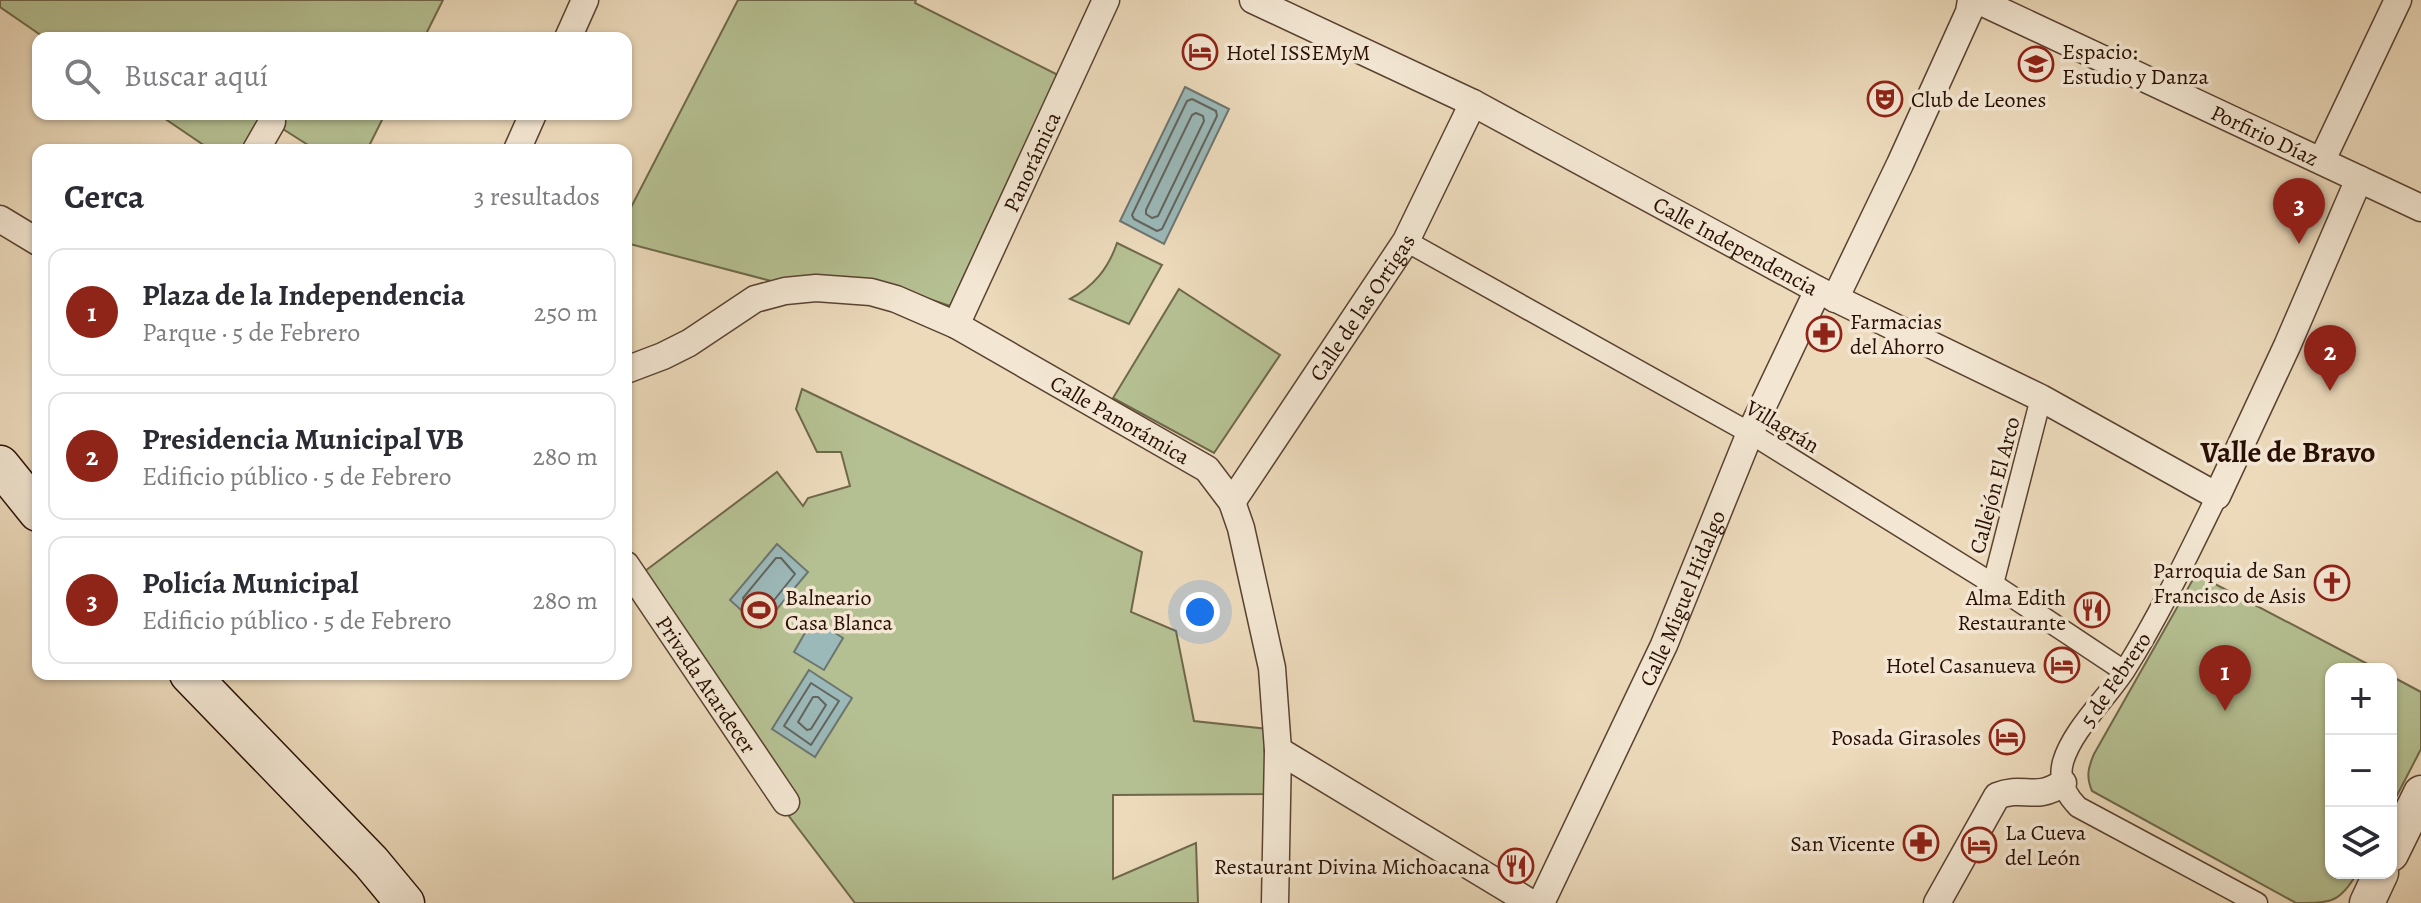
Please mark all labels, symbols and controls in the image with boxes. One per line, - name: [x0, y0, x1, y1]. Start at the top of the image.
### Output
- search box: [32, 32, 632, 120]
- hotel icon: Hotel ISSEMyM: [1181, 33, 1219, 71]
- place label: Espacio: Estudio y Danza: [2062, 37, 2209, 92]
- place label: Hotel ISSEMyM: [1226, 38, 1370, 68]
- school or university icon: Espacio: Estudio y Danza: [2017, 45, 2055, 83]
- icon: search: [60, 54, 104, 98]
- text: Buscar aquí: [124, 56, 268, 96]
- theatre icon: Club de Leones: [1866, 80, 1904, 118]
- place label: Club de Leones: [1911, 85, 2046, 115]
- street label: Porfirio Díaz: [2206, 98, 2323, 174]
- street label: Panorámica: [996, 106, 1069, 217]
- text: Cerca: [64, 173, 145, 220]
- pin: 3: [2273, 178, 2325, 244]
- text: 3 resultados: [474, 179, 600, 214]
- street label: Calle Independencia: [1648, 189, 1824, 304]
- street label: Calle de las Ortigas: [1303, 230, 1423, 387]
- text: Plaza de la Independencia: [142, 275, 465, 315]
- text: 1: [87, 295, 97, 330]
- text: 250 m: [534, 295, 598, 330]
- place label: Farmacias del Ahorro: [1850, 307, 1944, 362]
- text: Parque · 5 de Febrero: [142, 315, 360, 350]
- pharmacy icon: Farmacias del Ahorro: [1805, 315, 1843, 353]
- pin: 2: [2304, 325, 2356, 391]
- street label: Calle Panorámica: [1044, 368, 1196, 472]
- street label: Villagrán: [1739, 393, 1825, 461]
- street label: Callejón El Arco: [1962, 413, 2028, 557]
- text: Presidencia Municipal VB: [142, 419, 464, 459]
- district label: Valle de Bravo: [2200, 432, 2375, 472]
- text: 2: [86, 439, 98, 474]
- text: 280 m: [532, 439, 598, 474]
- text: Edificio público · 5 de Febrero: [142, 459, 452, 494]
- street label: Calle Miguel Hidalgo: [1632, 506, 1733, 692]
- place label: Parroquia de San Francisco de Asis: [2153, 556, 2306, 611]
- text: Policía Municipal: [142, 563, 359, 603]
- church icon: Parroquia de San Francisco de Asis: [2313, 564, 2351, 602]
- text: 3: [86, 583, 98, 618]
- text: 280 m: [532, 583, 598, 618]
- place label: Balneario Casa Blanca: [785, 583, 893, 638]
- place label: Alma Edith Restaurante: [1957, 583, 2066, 638]
- sports icon: Balneario Casa Blanca: [740, 591, 778, 629]
- restaurant icon: Alma Edith Restaurante: [2073, 591, 2111, 629]
- your location: [1180, 592, 1220, 632]
- text: Edificio público · 5 de Febrero: [142, 603, 452, 638]
- street label: Privada Atardecer: [648, 610, 763, 760]
- street label: 5 de Febrero: [2073, 626, 2159, 733]
- pin: 1: [2199, 645, 2251, 711]
- hotel icon: Hotel Casanueva: [2043, 646, 2081, 684]
- place label: Hotel Casanueva: [1885, 651, 2037, 681]
- map controls: [2325, 663, 2397, 879]
- button: +: [2325, 663, 2397, 735]
- hotel icon: Posada Girasoles: [1988, 718, 2026, 756]
- place label: Posada Girasoles: [1831, 723, 1981, 753]
- button: −: [2325, 735, 2397, 807]
- button: layers: [2325, 807, 2397, 879]
- place label: La Cueva del León: [2005, 818, 2087, 873]
- pharmacy icon: San Vicente: [1902, 824, 1940, 862]
- hotel icon: La Cueva del León: [1960, 826, 1998, 864]
- place label: San Vicente: [1790, 829, 1895, 859]
- restaurant icon: Restaurant Divina Michoacana: [1497, 847, 1535, 885]
- place label: Restaurant Divina Michoacana: [1214, 852, 1491, 882]

